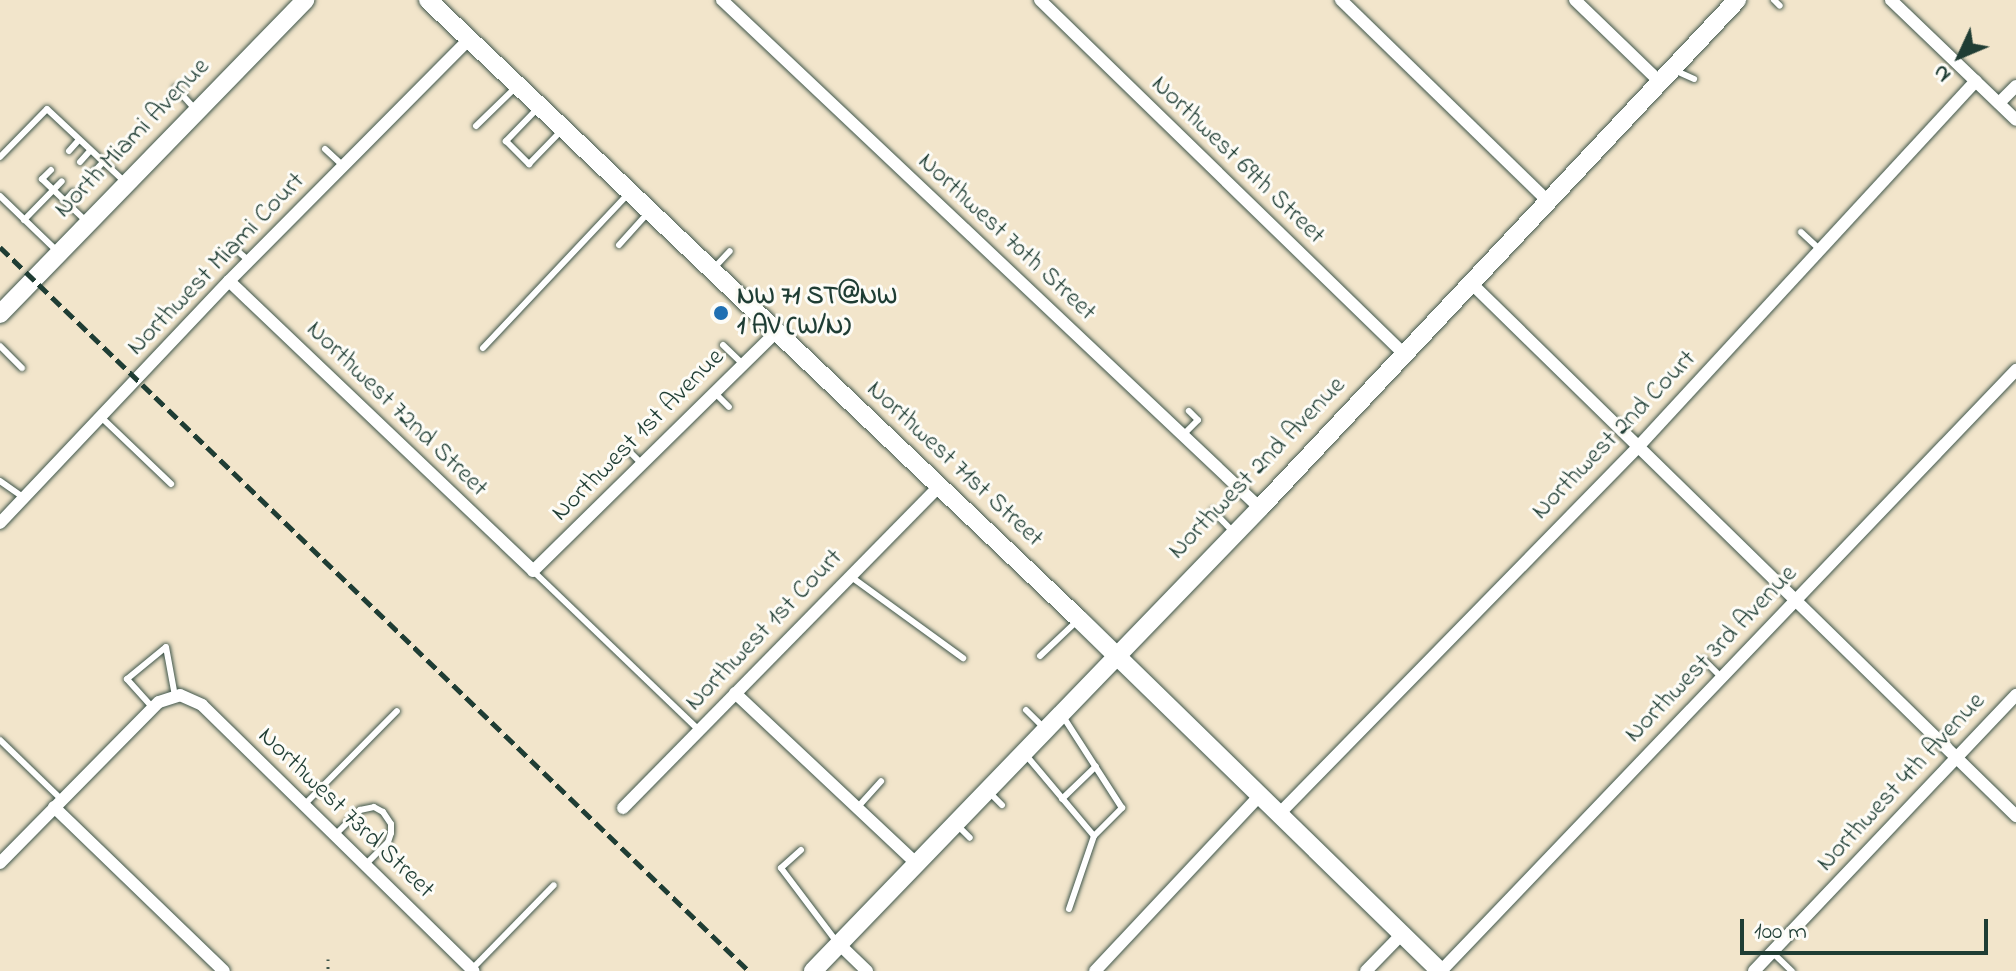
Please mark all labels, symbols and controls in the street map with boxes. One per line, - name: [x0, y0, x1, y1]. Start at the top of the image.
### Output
- north arrow: [1920, 16, 2000, 96]
- street label: North Miami Avenue: [49, 53, 217, 225]
- text: N: [1926, 56, 1959, 89]
- street label: Northwest 69th Street: [1144, 70, 1330, 252]
- street label: Northwest 70th Street: [910, 147, 1102, 329]
- street label: Northwest Miami Court: [122, 167, 312, 363]
- place label: NW 71 ST@NW 1 AV (W/N): [737, 282, 897, 344]
- marker: NW 71 ST@NW 1 AV (W/N): [712, 304, 730, 322]
- street label: Northwest 72nd Street: [299, 315, 493, 505]
- street label: Northwest 1st Avenue: [546, 343, 732, 529]
- street label: Northwest 2nd Court: [1526, 345, 1704, 527]
- street label: Northwest 2nd Avenue: [1163, 371, 1353, 567]
- street label: Northwest 71st Street: [859, 375, 1049, 555]
- street label: Northwest 1st Court: [680, 543, 850, 719]
- street label: Northwest 3rd Avenue: [1619, 560, 1805, 750]
- street label: Northwest 4th Avenue: [1811, 687, 1993, 879]
- street label: Northwest 73rd Street: [250, 722, 440, 906]
- scale bar: [1744, 903, 1992, 953]
- text: 100 m: [1754, 915, 1807, 950]

